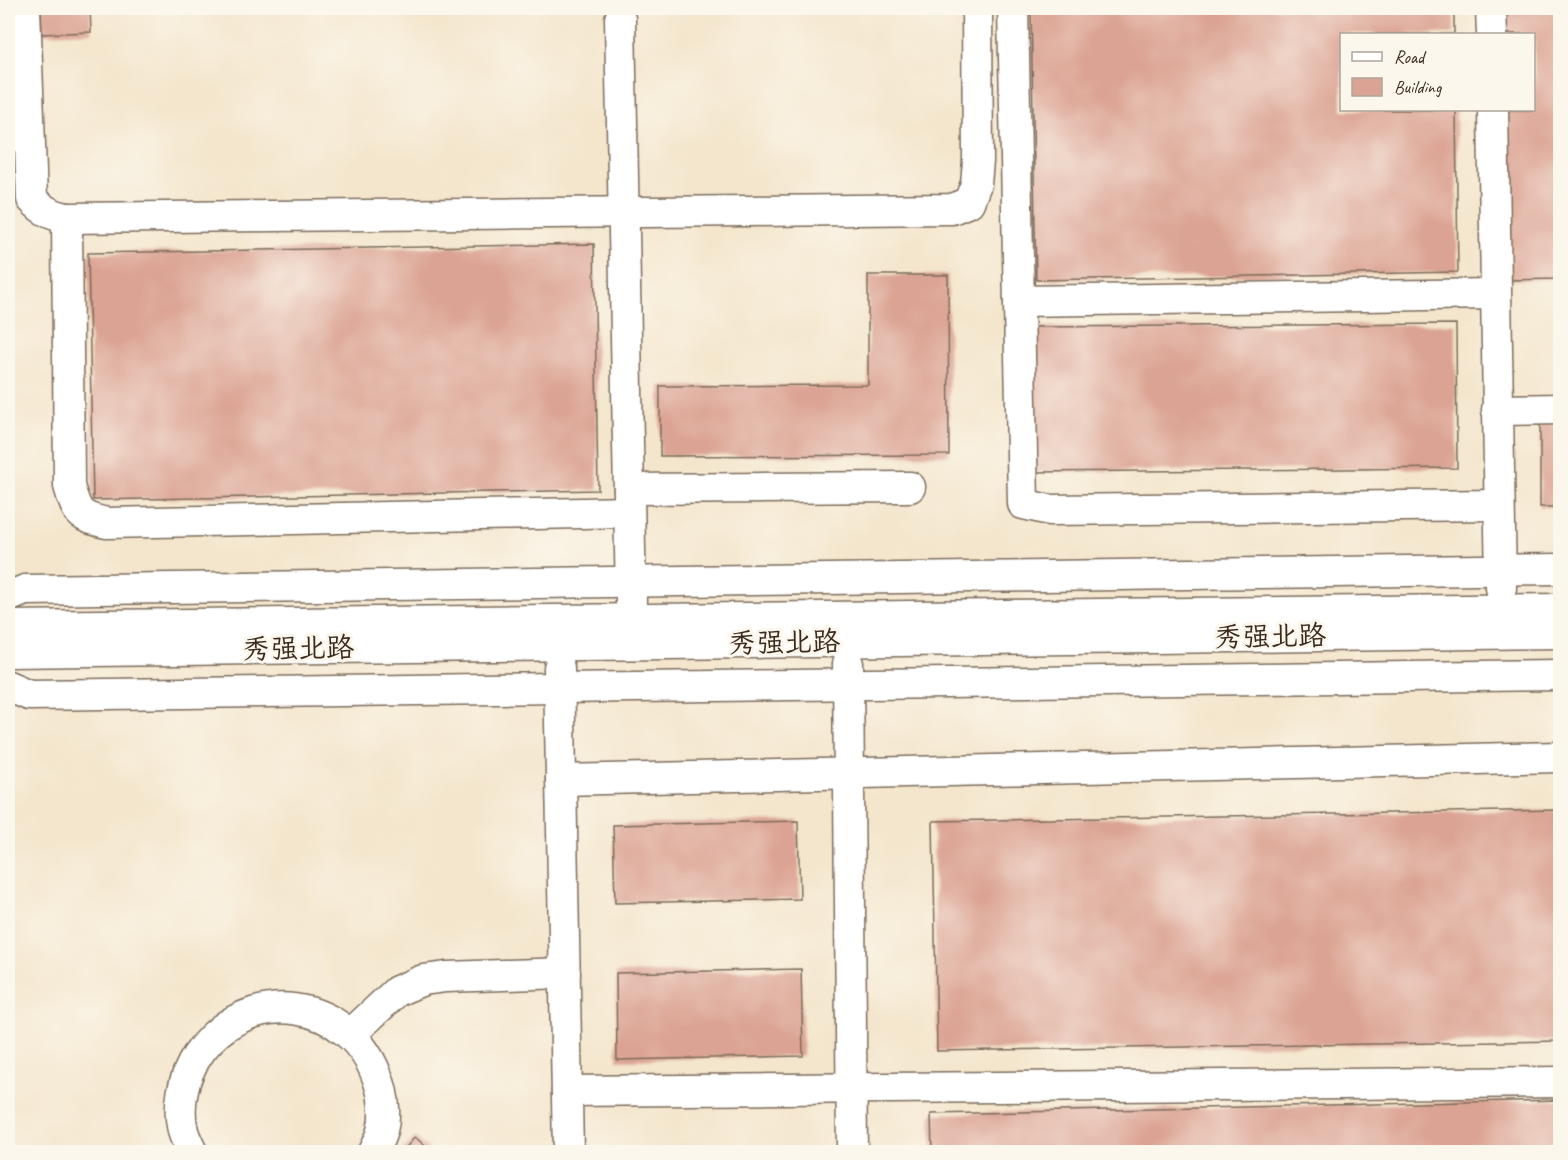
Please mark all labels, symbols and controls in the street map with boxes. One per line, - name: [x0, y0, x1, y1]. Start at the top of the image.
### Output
- legend: [1340, 33, 1535, 111]
- text: Road: [1394, 46, 1427, 68]
- text: Building: [1394, 76, 1443, 98]
- street label: 秀强北路: [1214, 618, 1326, 654]
- street label: 秀强北路: [728, 624, 840, 660]
- street label: 秀强北路: [242, 630, 354, 666]

